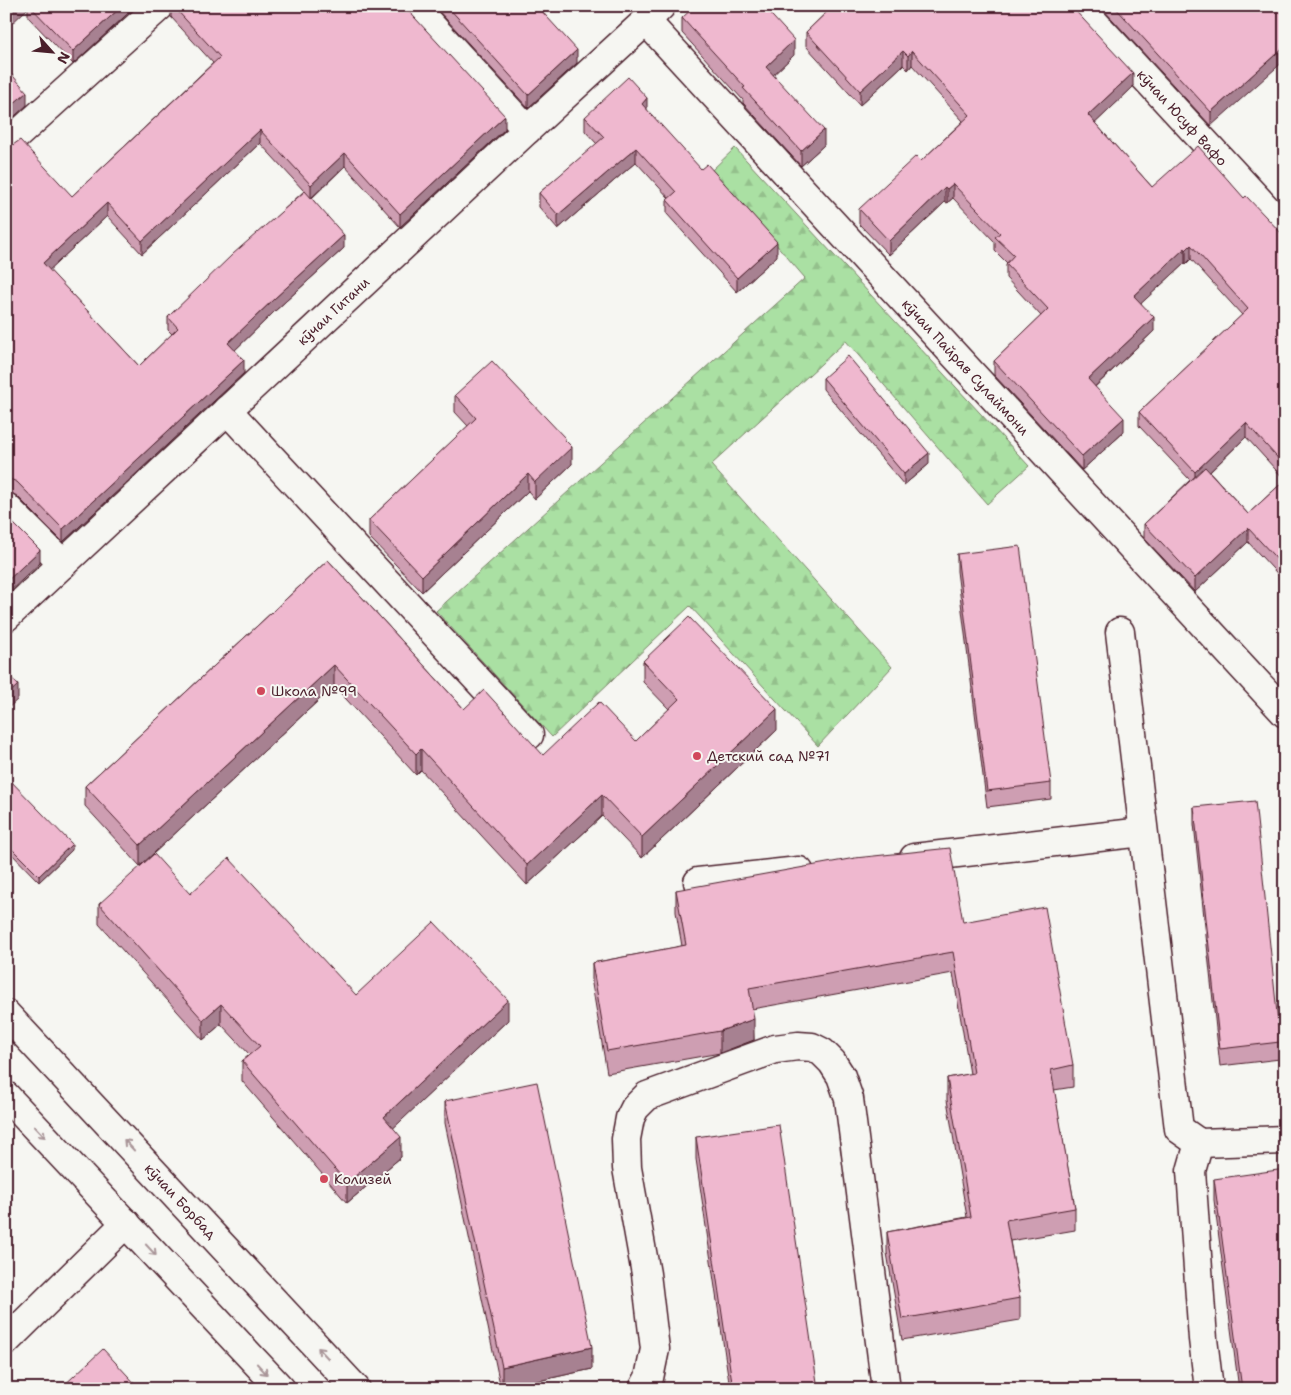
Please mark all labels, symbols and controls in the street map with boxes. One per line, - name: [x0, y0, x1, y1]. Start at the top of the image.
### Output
- north arrow: [28, 28, 78, 78]
- text: N: [53, 49, 74, 67]
- street label: кӯчаи Юсуф Вафо: [1133, 66, 1231, 170]
- street label: кӯчаи Гитани: [293, 273, 373, 349]
- street label: кӯчаи Пайрав Сулаймони: [898, 295, 1033, 439]
- place label: Школа №99: [271, 682, 357, 700]
- marker: Школа №99: [255, 685, 267, 697]
- place label: Детский сад №71: [707, 747, 830, 765]
- marker: Детский сад №71: [691, 750, 703, 762]
- one-way arrow: [34, 1125, 46, 1138]
- one-way arrow: [123, 1138, 135, 1151]
- street label: кӯчаи Борбад: [141, 1159, 221, 1243]
- place label: Колизей: [334, 1170, 392, 1188]
- marker: Колизей: [318, 1173, 330, 1185]
- one-way arrow: [145, 1243, 157, 1256]
- one-way arrow: [317, 1347, 329, 1360]
- one-way arrow: [256, 1362, 268, 1375]

